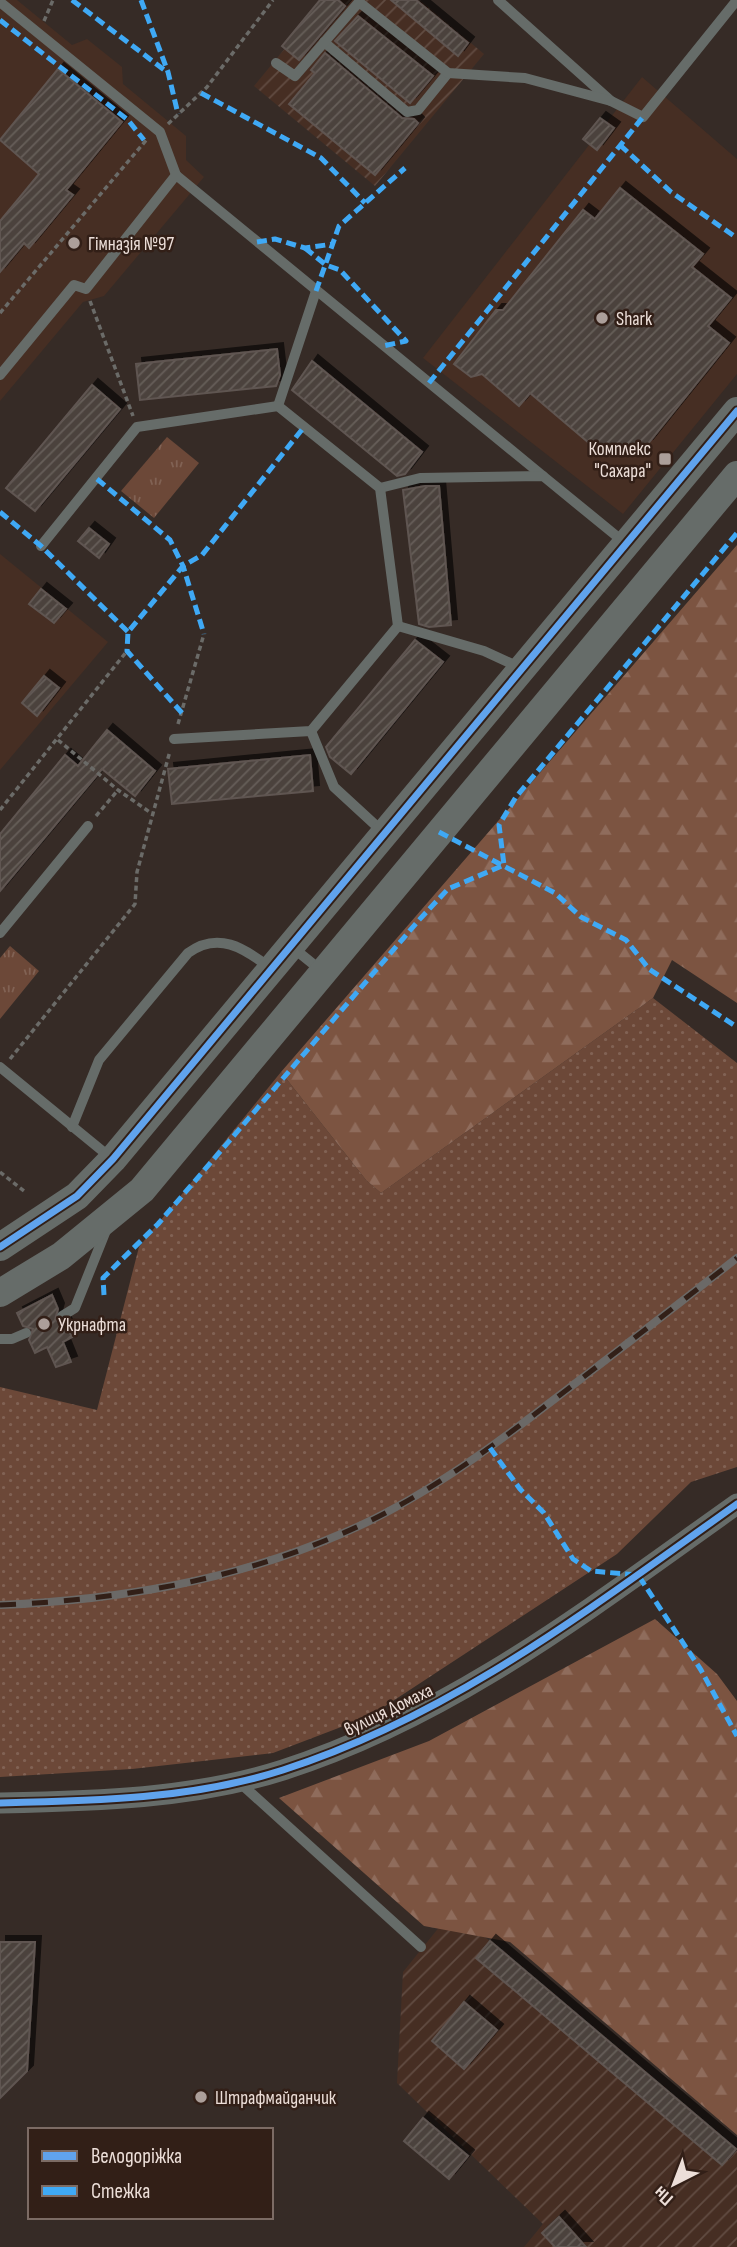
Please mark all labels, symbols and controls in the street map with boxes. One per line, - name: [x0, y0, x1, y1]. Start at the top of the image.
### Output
- place label: Гімназія №97: [88, 233, 174, 256]
- marker: Гімназія №97: [66, 235, 82, 251]
- place label: Shark: [616, 308, 653, 331]
- marker: Shark: [594, 310, 610, 326]
- place label: Комплекс "Сахара": [588, 438, 651, 483]
- marker: Комплекс "Сахара": [657, 451, 673, 467]
- place label: Укрнафта: [58, 1314, 126, 1337]
- marker: Укрнафта: [36, 1316, 52, 1332]
- street label: вулиця Домаха: [340, 1679, 437, 1742]
- place label: Штрафмайданчик: [215, 2087, 337, 2110]
- marker: Штрафмайданчик: [193, 2089, 209, 2105]
- legend: [28, 2128, 273, 2219]
- text: Велодоріжка: [91, 2144, 182, 2169]
- north arrow: [639, 2149, 709, 2219]
- text: Стежка: [91, 2179, 150, 2204]
- text: Пн: [649, 2181, 678, 2210]

